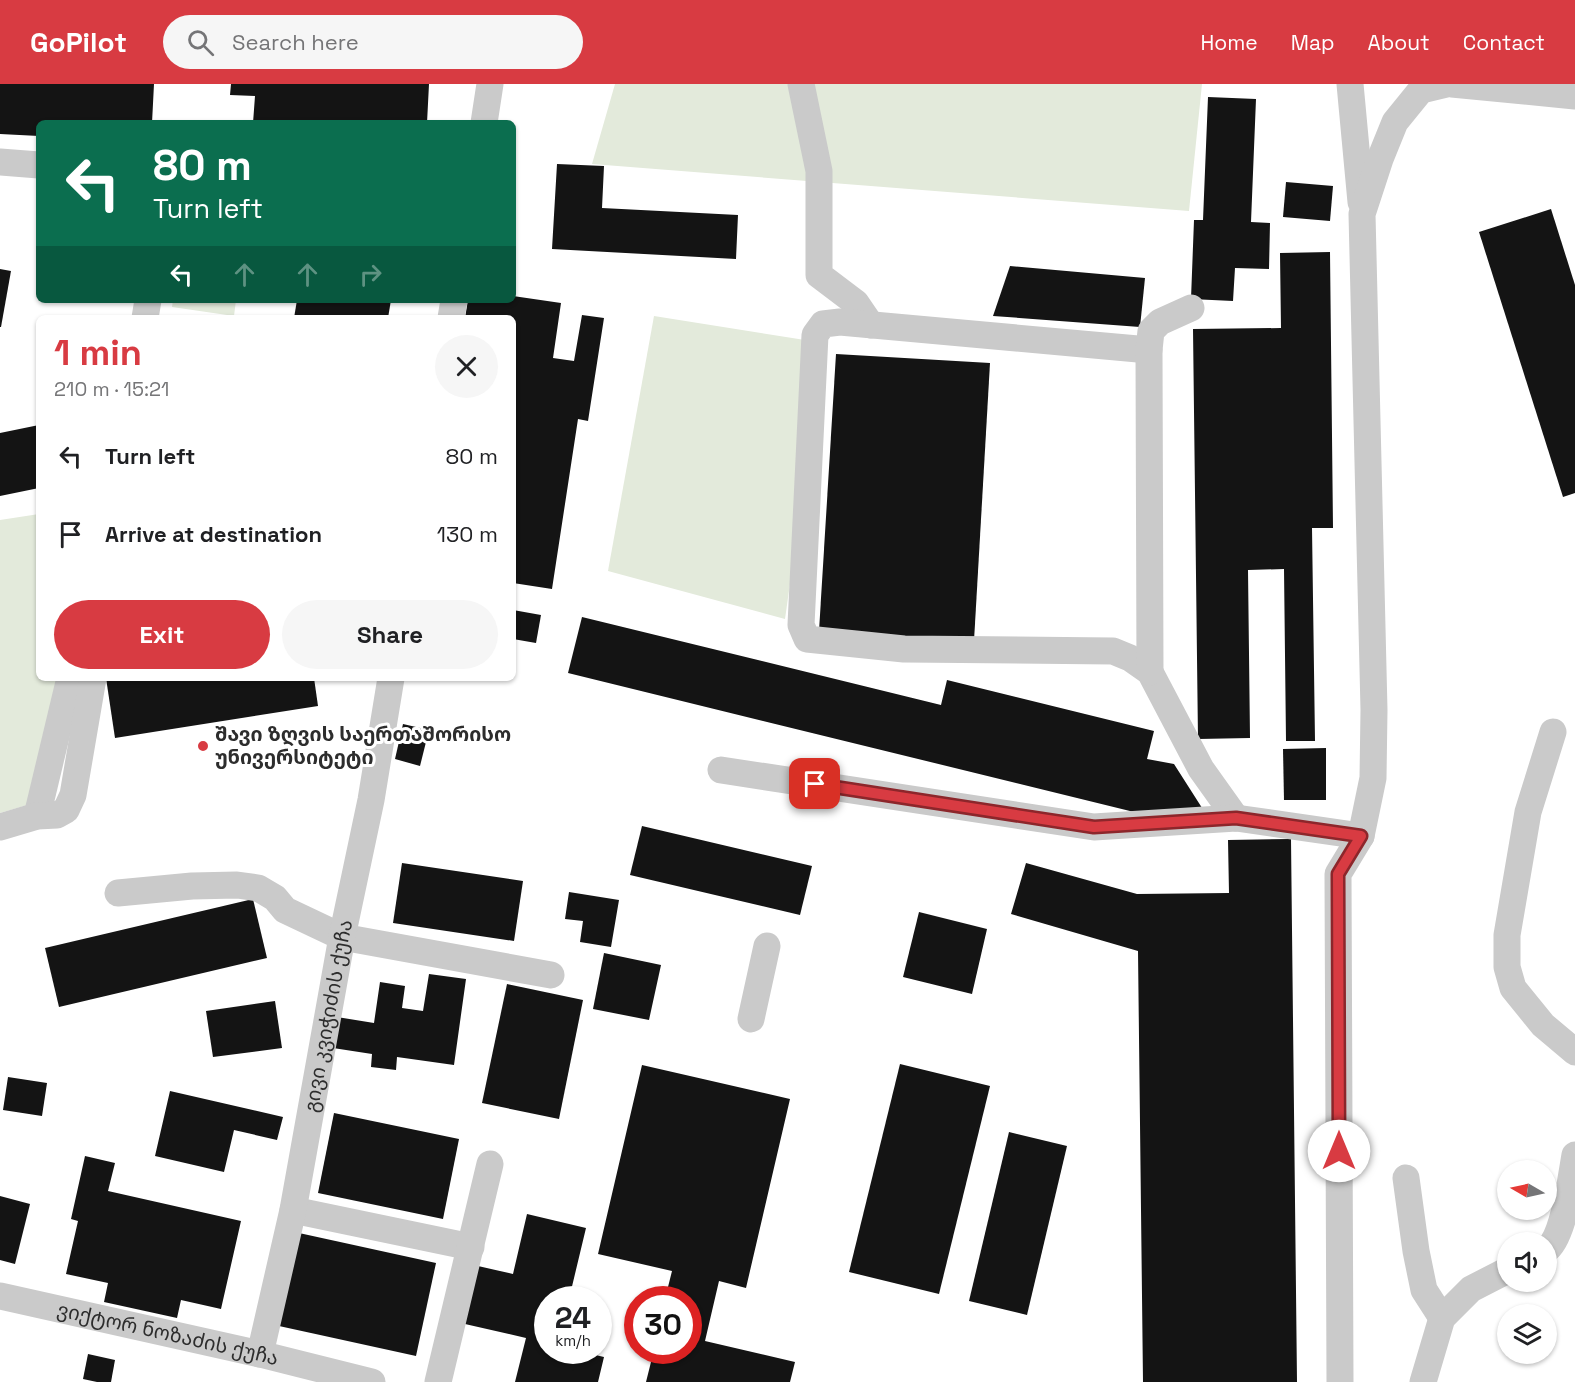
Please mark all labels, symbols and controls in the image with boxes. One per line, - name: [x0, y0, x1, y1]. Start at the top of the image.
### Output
- search box: [163, 15, 583, 69]
- text: GoPilot: [30, 24, 127, 60]
- icon: search: [184, 26, 217, 59]
- text: Search here: [232, 28, 359, 56]
- text: Home: [1200, 29, 1258, 56]
- text: Map: [1291, 29, 1335, 56]
- text: About: [1368, 29, 1430, 56]
- text: Contact: [1463, 29, 1545, 56]
- text: 80 m: [153, 139, 252, 192]
- icon: left: [54, 144, 132, 222]
- text: Turn left: [153, 191, 263, 226]
- icon: left: [165, 258, 198, 291]
- icon: ahead: [228, 258, 261, 291]
- icon: ahead: [291, 258, 324, 291]
- icon: right: [354, 258, 387, 291]
- text: 1 min: [54, 330, 142, 376]
- button: close: [435, 335, 498, 398]
- text: 210 m · 15:21: [54, 376, 169, 402]
- icon: left: [54, 440, 87, 473]
- text: Turn left: [105, 442, 195, 470]
- text: 80 m: [446, 442, 498, 470]
- icon: arrive: [54, 518, 87, 551]
- text: Arrive at destination: [105, 520, 322, 548]
- text: 130 m: [437, 520, 498, 548]
- button: Exit: [54, 600, 270, 669]
- button: Share: [282, 600, 498, 669]
- place label: შავი ზღვის საერთაშორისო უნივერსიტეტი: [215, 721, 511, 770]
- marker: შავი ზღვის საერთაშორისო უნივერსიტეტი: [196, 739, 210, 753]
- pin: [789, 758, 840, 809]
- icon: arrive: [798, 767, 831, 800]
- street label: გივი კვიჭიძის ქუჩა: [298, 917, 358, 1114]
- position arrow: [1307, 1119, 1371, 1183]
- north arrow: [1497, 1160, 1557, 1220]
- map controls: [1497, 1160, 1557, 1364]
- button: sound: [1497, 1232, 1557, 1292]
- speed limit sign: 30: [624, 1286, 702, 1364]
- street label: ვიქტორ ნოზაძის ქუჩა: [55, 1296, 281, 1371]
- text: 24: [555, 1298, 591, 1337]
- button: layers: [1497, 1304, 1557, 1364]
- text: km/h: [555, 1331, 591, 1350]

